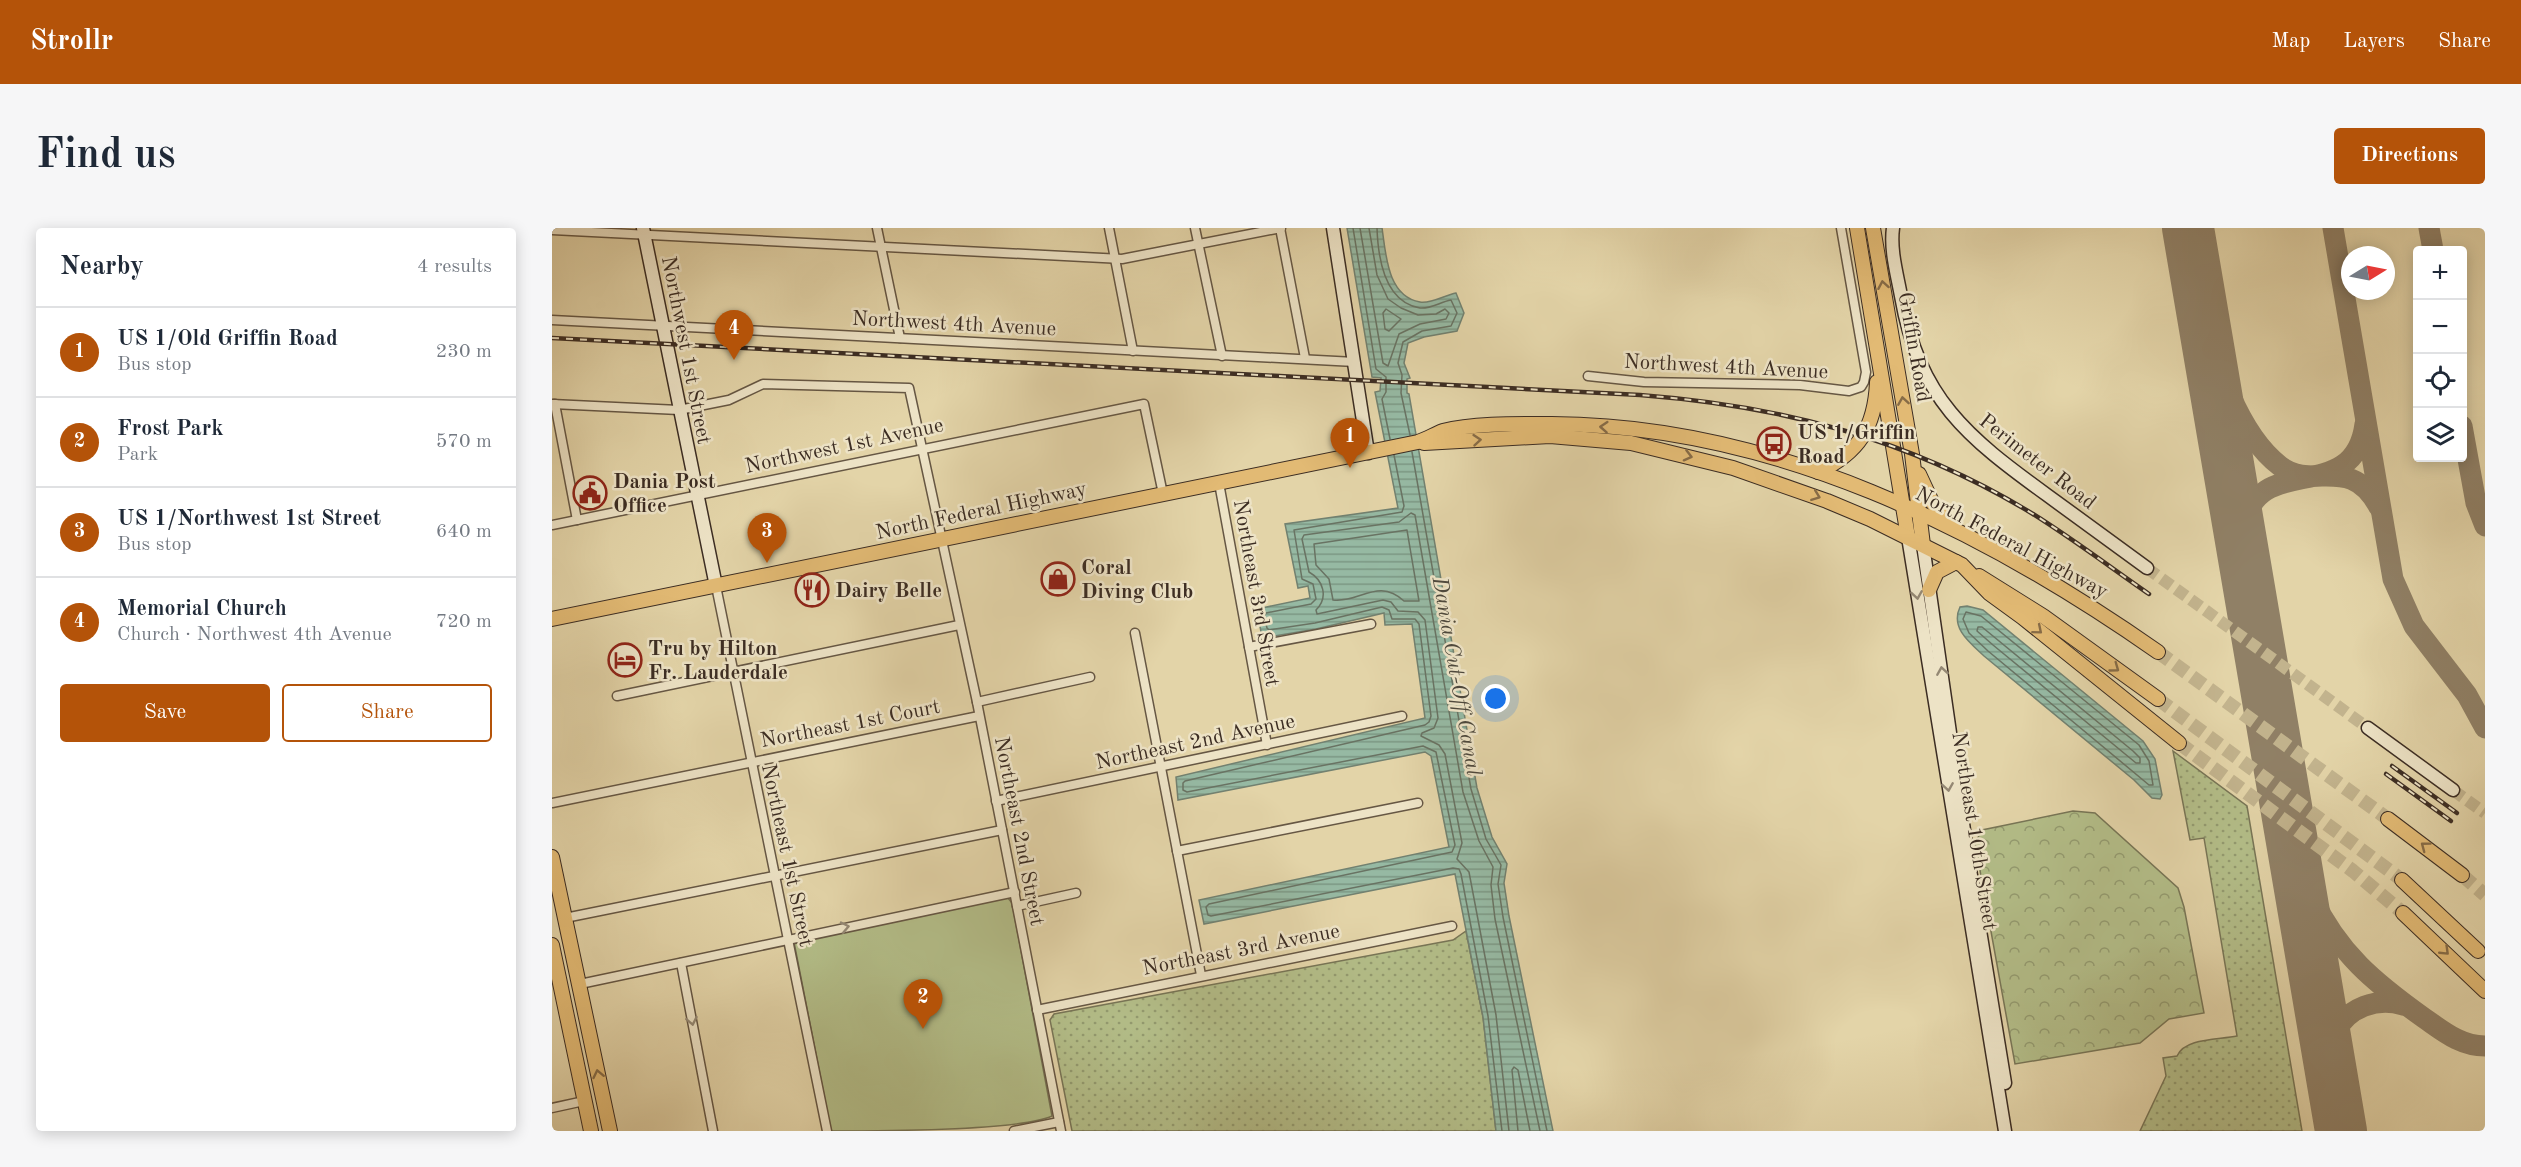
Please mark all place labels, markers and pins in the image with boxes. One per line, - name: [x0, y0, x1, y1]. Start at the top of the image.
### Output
- pin: 4: [714, 310, 753, 360]
- pin: 1: [1330, 418, 1370, 468]
- place label: US 1/Griffin Road: [1797, 423, 1915, 468]
- bus stop icon: US 1/Griffin Road: [1756, 426, 1792, 462]
- place label: Dania Post Office: [613, 472, 716, 517]
- public building icon: Dania Post Office: [572, 475, 608, 511]
- pin: 3: [748, 514, 786, 563]
- place label: Coral Diving Club: [1081, 558, 1193, 603]
- shop icon: Coral Diving Club: [1040, 561, 1076, 597]
- restaurant icon: Dairy Belle: [794, 572, 830, 608]
- place label: Dairy Belle: [835, 581, 942, 602]
- place label: Tru by Hilton Fr. Lauderdale: [648, 639, 788, 684]
- hotel icon: Tru by Hilton Fr. Lauderdale: [607, 642, 643, 678]
- pin: 2: [904, 980, 943, 1029]

